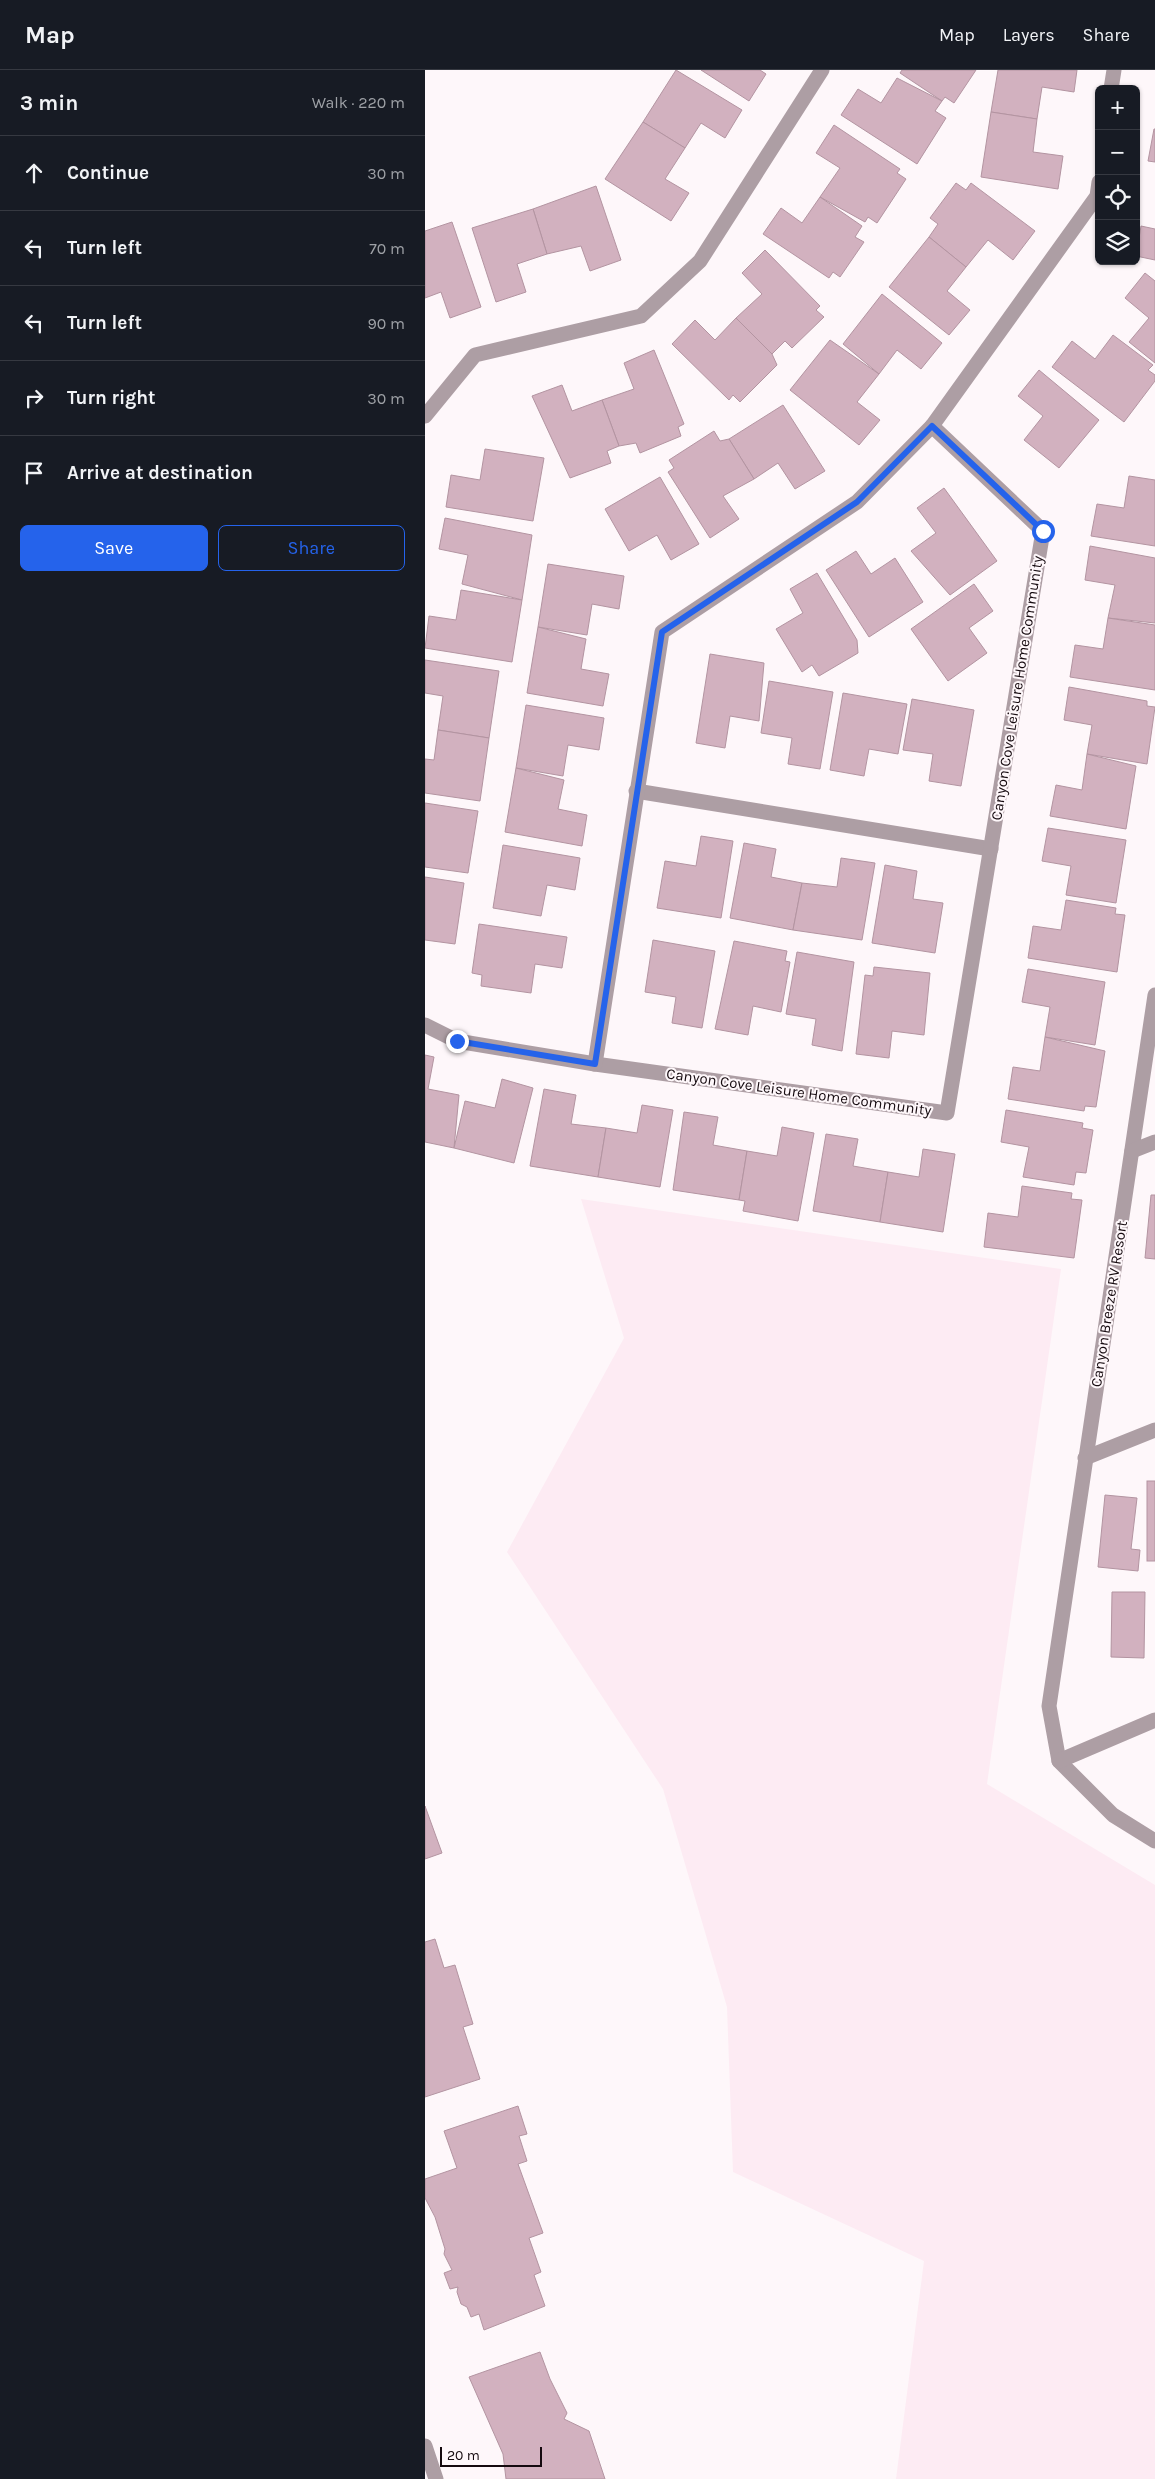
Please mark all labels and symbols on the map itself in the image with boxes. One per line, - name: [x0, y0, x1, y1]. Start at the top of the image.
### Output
- route start: [1032, 520, 1055, 543]
- street label: Canyon Cove Leisure Home Community: [987, 554, 1047, 822]
- route end: [446, 1030, 469, 1053]
- street label: Canyon Cove Leisure Home Community: [665, 1064, 933, 1120]
- street label: Canyon Breeze RV Resort: [1087, 1219, 1131, 1388]
- scale bar: [440, 2444, 543, 2467]

